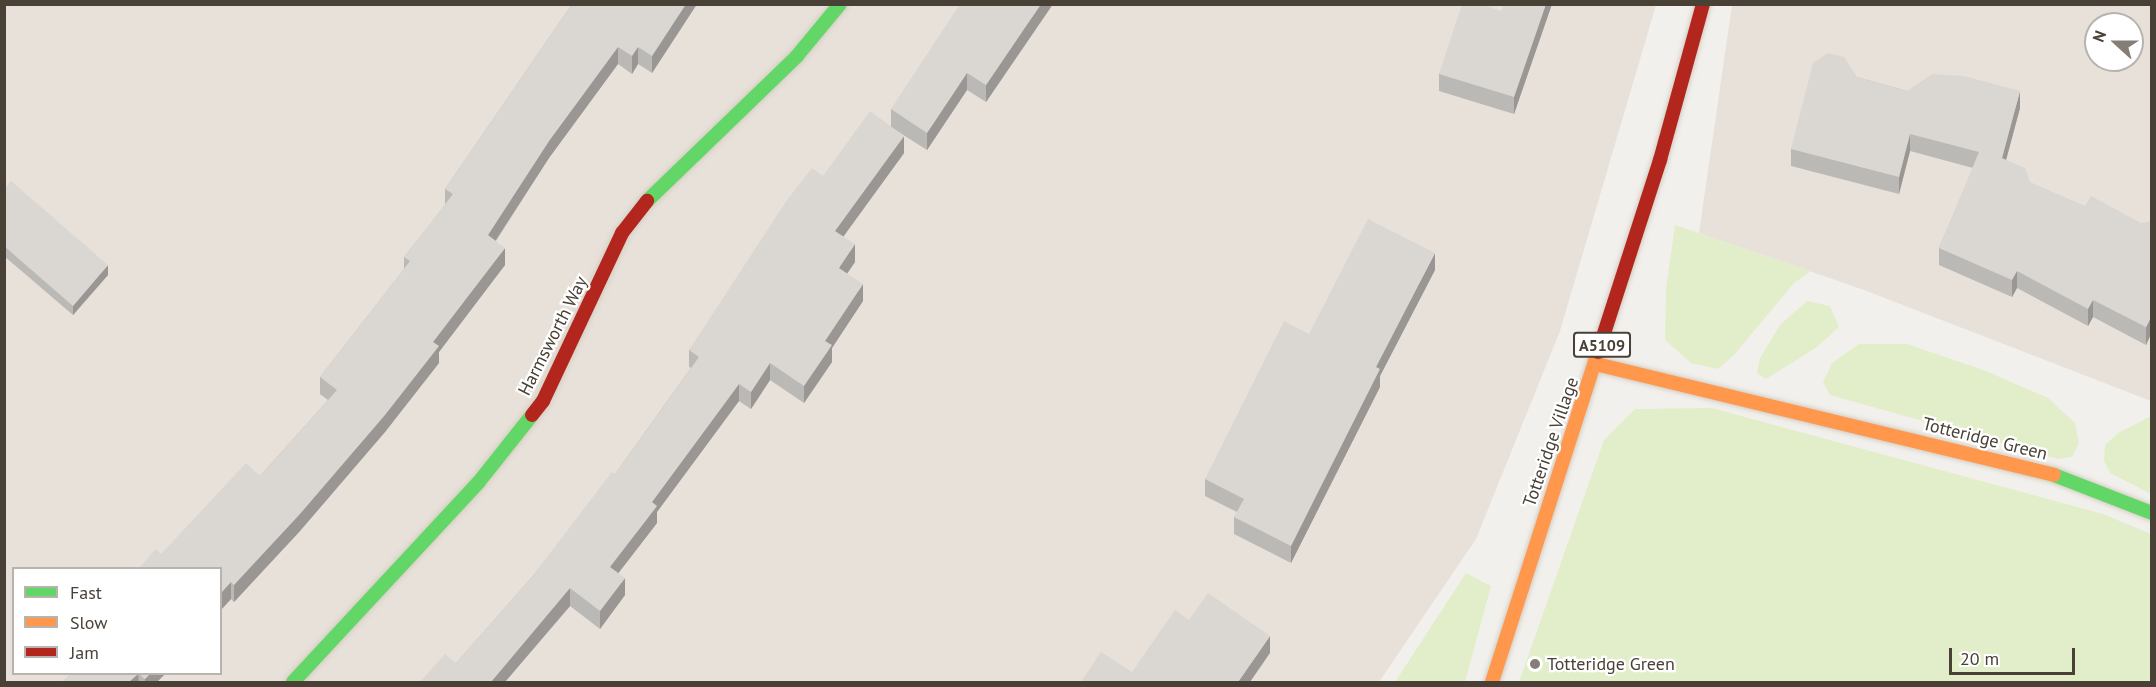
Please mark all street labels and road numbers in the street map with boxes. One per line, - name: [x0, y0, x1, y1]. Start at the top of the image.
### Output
- street label: Harmsworth Way: [514, 273, 592, 399]
- road number: A5109: [1572, 332, 1632, 358]
- street label: Totteridge Village: [1519, 374, 1583, 510]
- street label: Totteridge Green: [1920, 413, 2050, 465]

